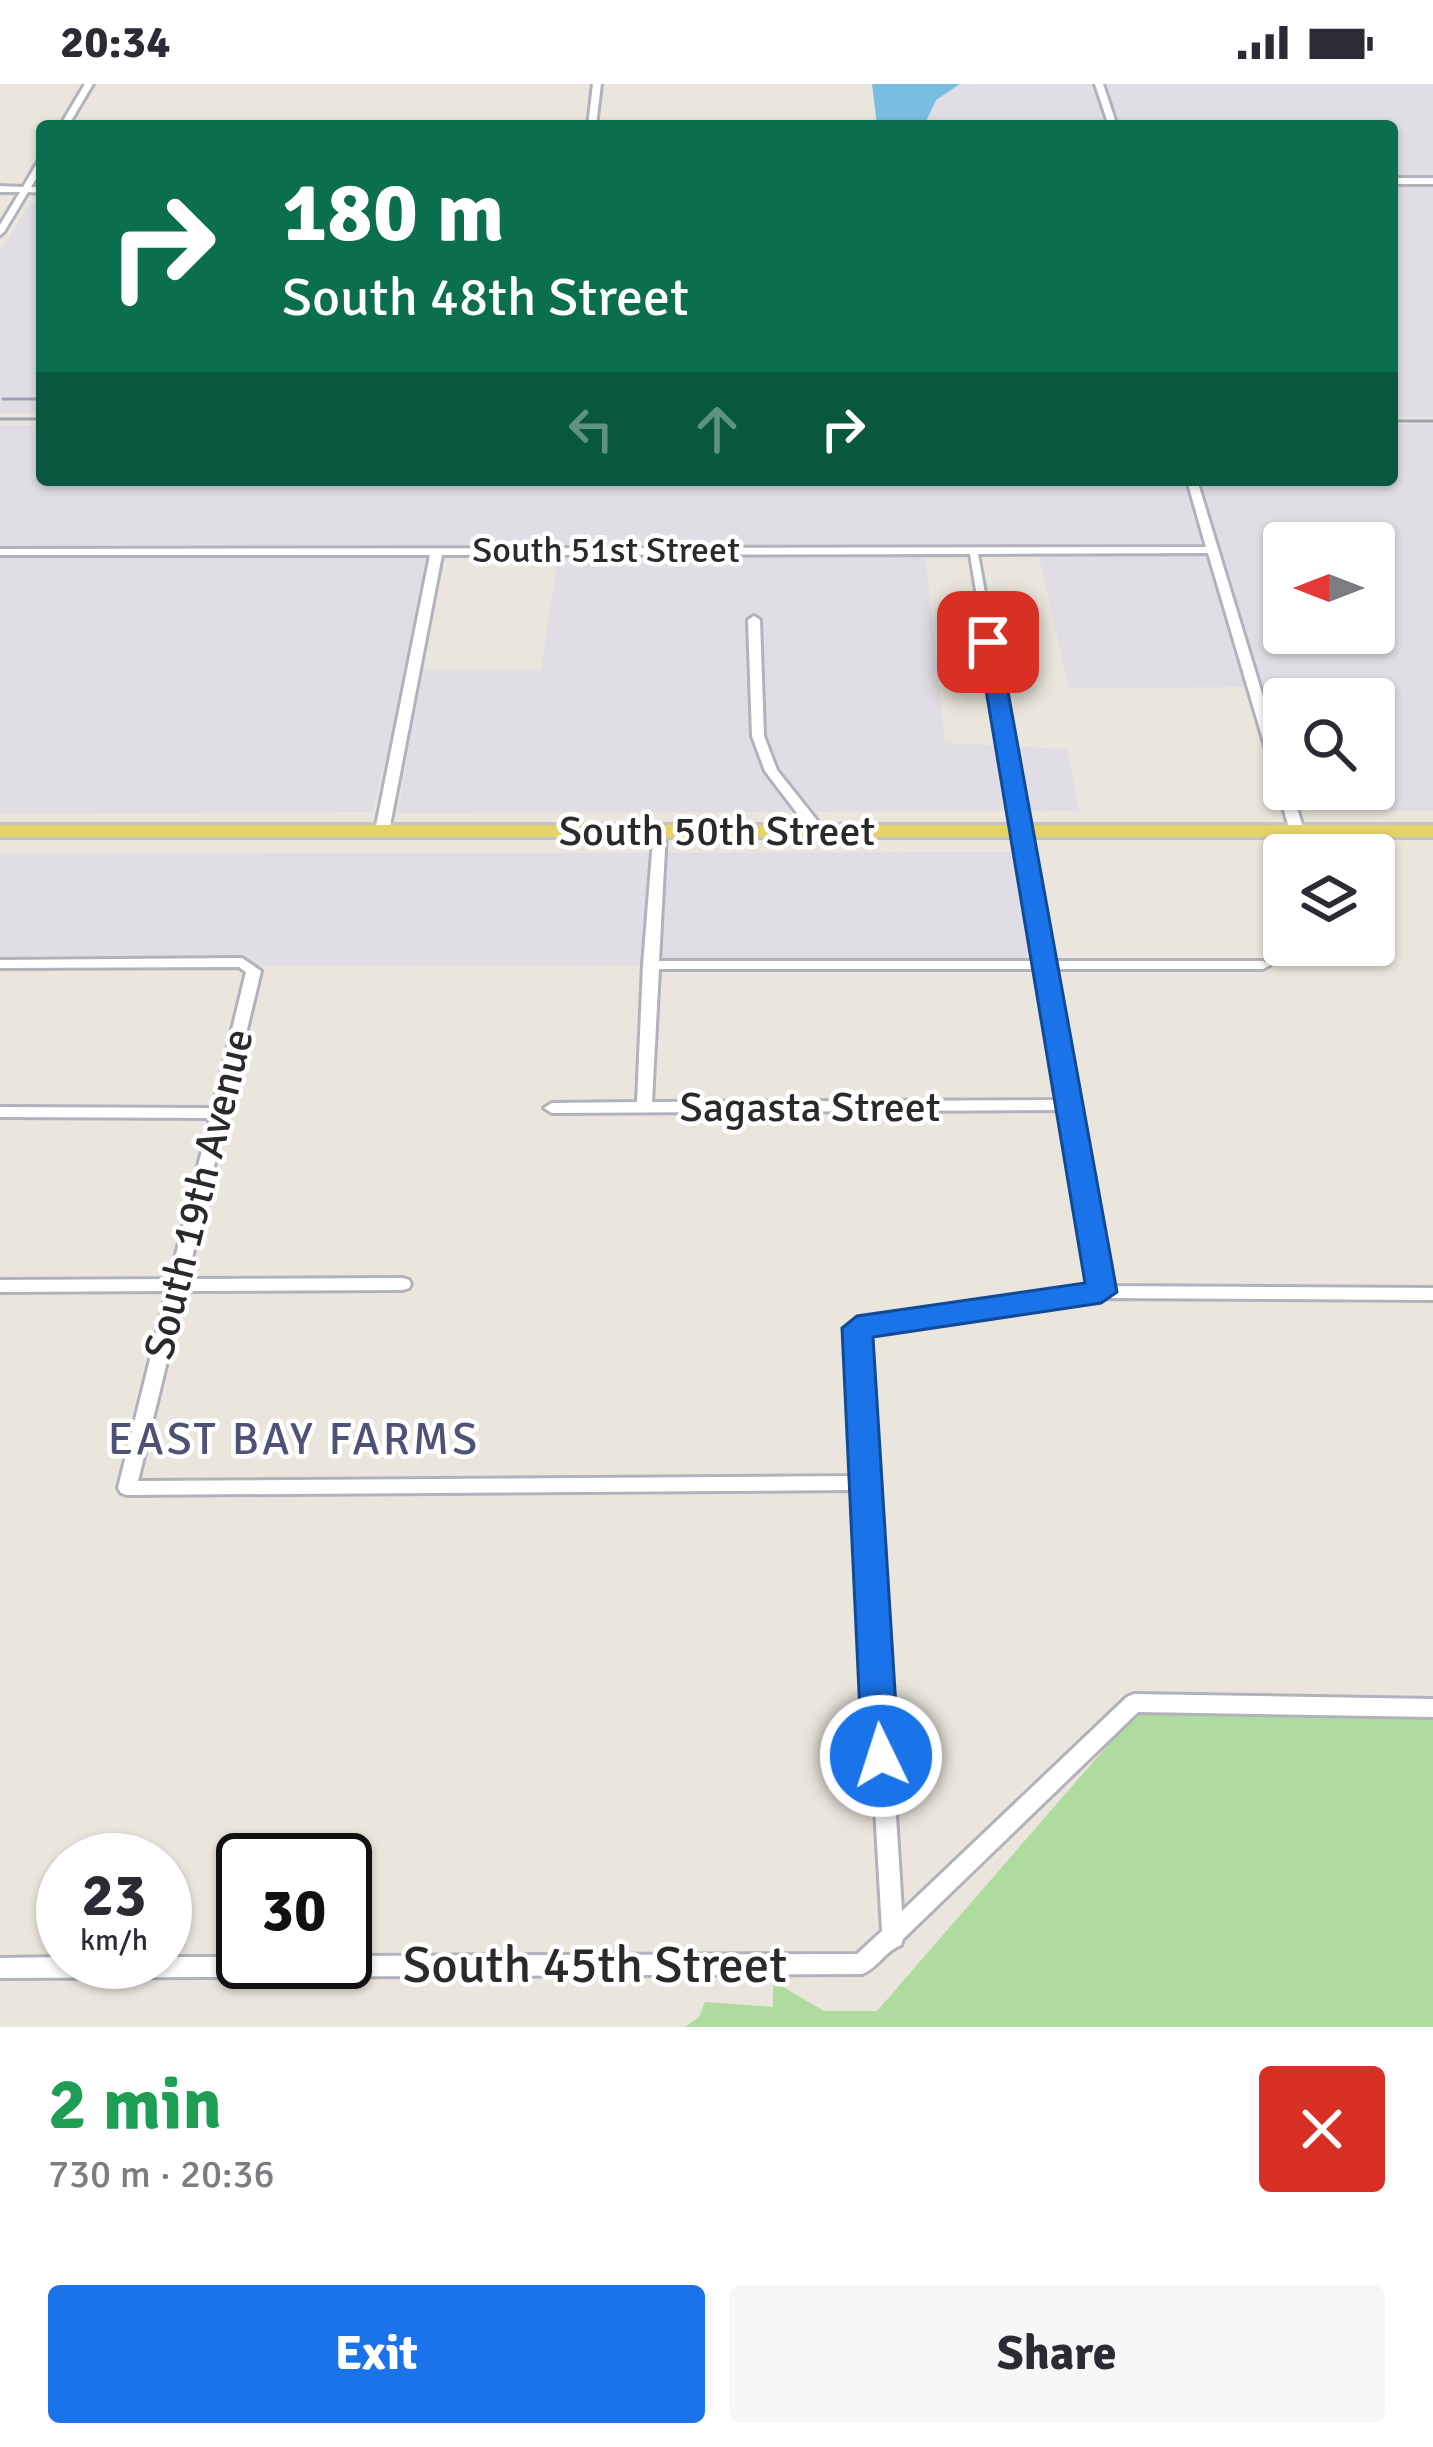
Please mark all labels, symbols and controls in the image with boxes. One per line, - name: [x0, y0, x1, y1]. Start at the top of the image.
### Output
- text: 20:34: [60, 15, 170, 70]
- text: 180 m: [282, 161, 504, 265]
- icon: right: [84, 168, 240, 324]
- text: South 48th Street: [282, 264, 689, 331]
- icon: left: [558, 396, 624, 462]
- icon: ahead: [684, 396, 750, 462]
- icon: right: [810, 396, 876, 462]
- north arrow: [1263, 522, 1395, 654]
- map controls: [1263, 522, 1395, 966]
- street label: South 51st Street: [472, 528, 740, 573]
- pin: [937, 591, 1039, 693]
- icon: arrive: [955, 609, 1021, 675]
- button: search: [1263, 678, 1395, 810]
- street label: South 50th Street: [559, 806, 875, 857]
- button: layers: [1263, 834, 1395, 966]
- street label: South 19th Avenue: [133, 1024, 265, 1364]
- street label: Sagasta Street: [680, 1082, 940, 1133]
- district label: EAST BAY FARMS: [108, 1412, 480, 1467]
- position arrow: [818, 1693, 944, 1819]
- speed limit sign: 30: [216, 1833, 372, 1989]
- text: 23: [82, 1859, 146, 1933]
- text: km/h: [80, 1922, 148, 1959]
- street label: South 45th Street: [403, 1934, 787, 1997]
- text: 2 min: [48, 2060, 222, 2149]
- button: close: [1259, 2066, 1385, 2192]
- text: 730 m · 20:36: [48, 2150, 275, 2198]
- button: Exit: [48, 2285, 705, 2423]
- button: Share: [729, 2285, 1385, 2423]

